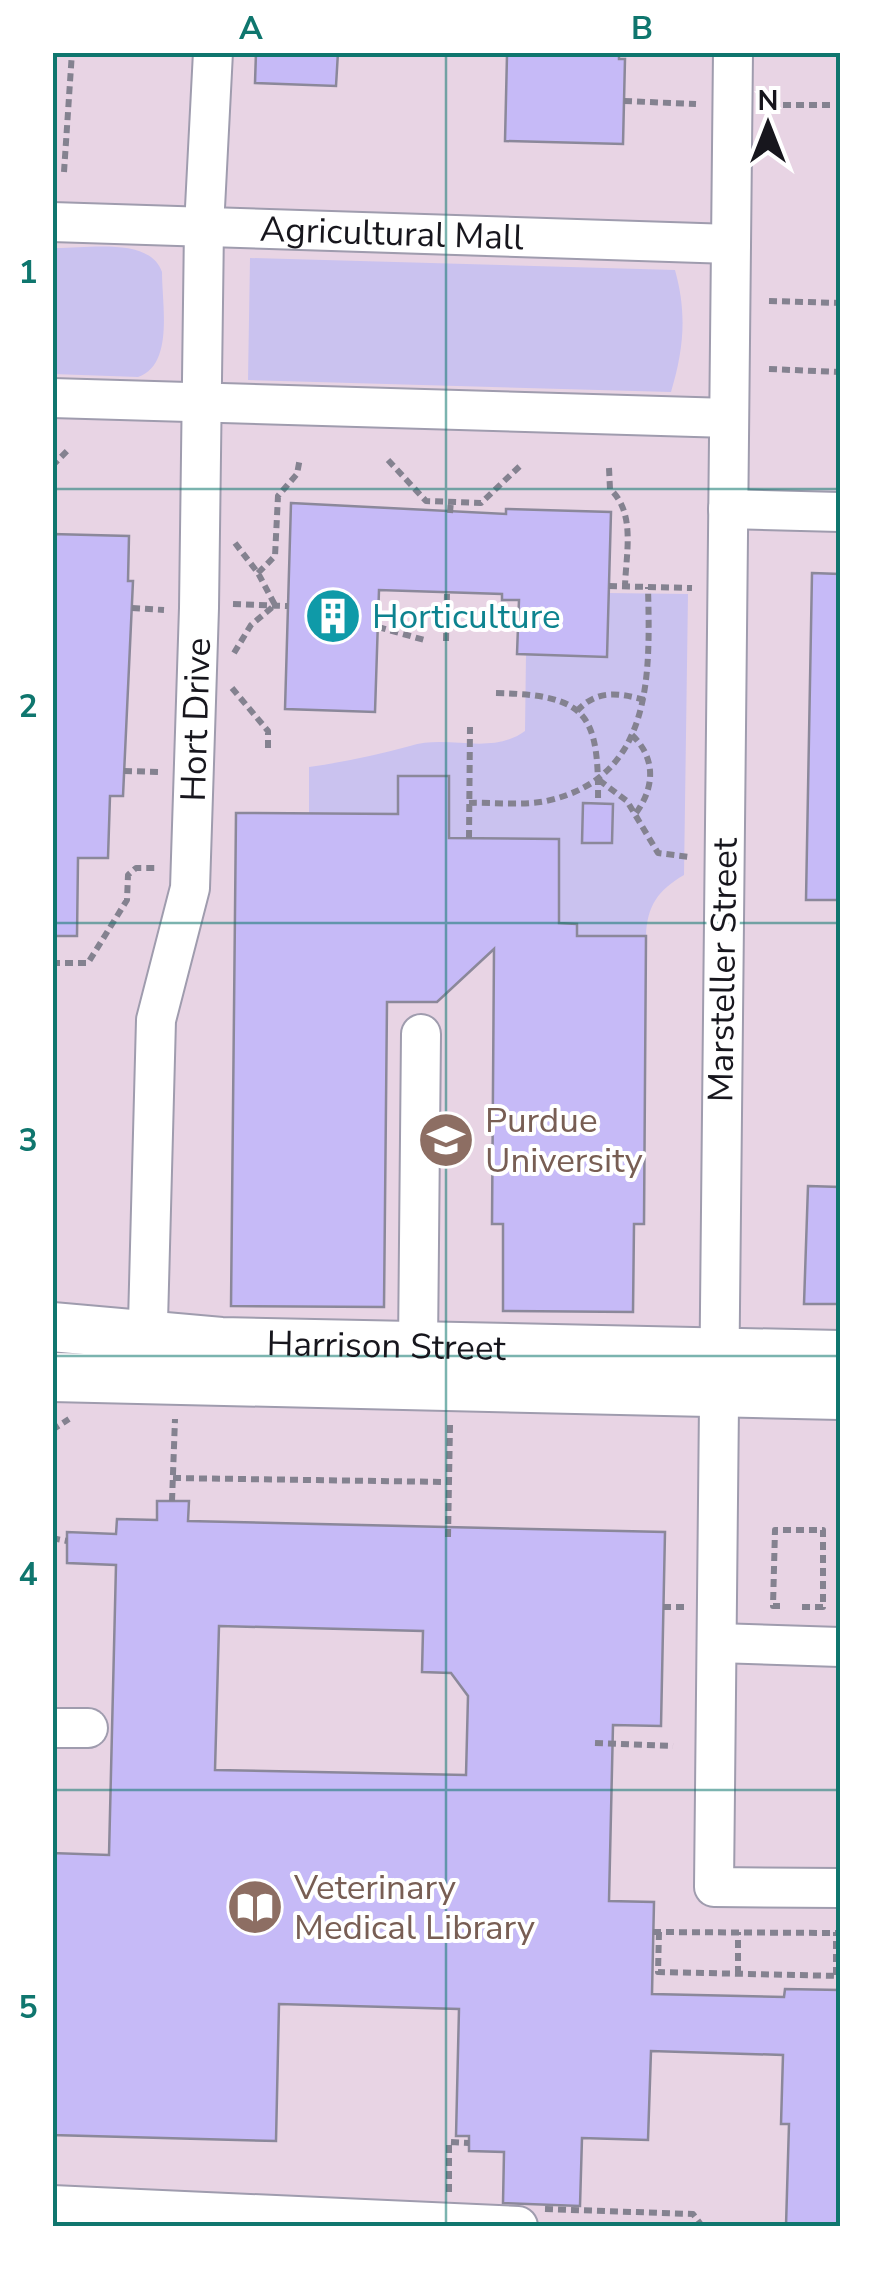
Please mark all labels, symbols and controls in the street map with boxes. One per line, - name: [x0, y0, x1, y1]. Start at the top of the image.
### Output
- text: A: [239, 7, 263, 50]
- text: B: [631, 7, 653, 50]
- north arrow: [718, 75, 818, 175]
- text: N: [758, 82, 778, 120]
- street label: Agricultural Mall: [259, 205, 525, 261]
- text: 1: [18, 251, 38, 294]
- building icon: Horticulture: [303, 586, 363, 646]
- place label: Horticulture: [372, 593, 561, 640]
- street label: Hort Drive: [169, 637, 222, 802]
- text: 2: [18, 685, 38, 728]
- street label: Marsteller Street: [697, 837, 749, 1103]
- place label: Purdue University: [485, 1097, 643, 1184]
- school or university icon: Purdue University: [416, 1110, 476, 1170]
- text: 3: [18, 1119, 38, 1162]
- street label: Harrison Street: [266, 1319, 507, 1371]
- text: 4: [18, 1553, 38, 1596]
- place label: Veterinary Medical Library: [293, 1864, 535, 1951]
- library icon: Veterinary Medical Library: [225, 1877, 285, 1937]
- text: 5: [18, 1986, 38, 2029]

